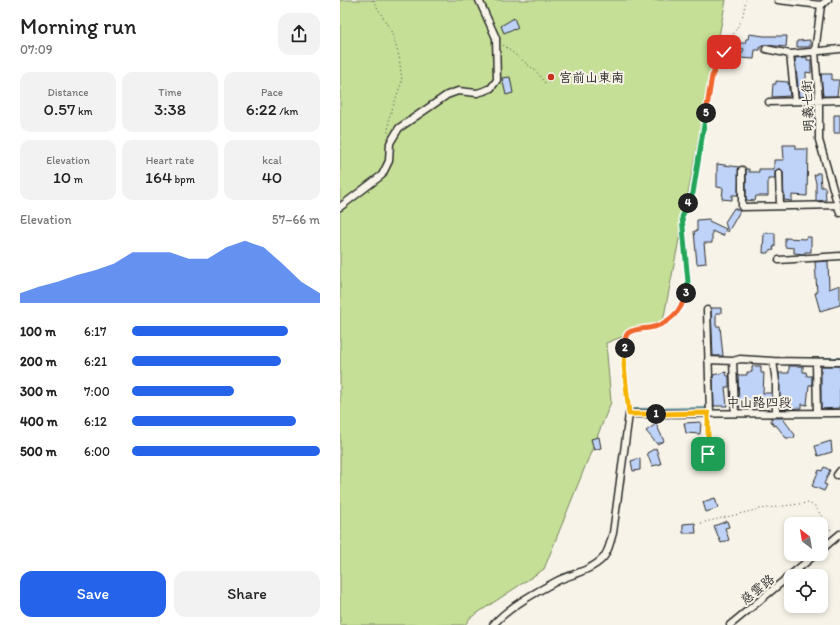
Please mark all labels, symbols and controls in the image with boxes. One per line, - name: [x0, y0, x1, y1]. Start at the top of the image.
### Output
- text: Morning run: [20, 13, 136, 40]
- button: share: [278, 13, 320, 55]
- pin: [707, 35, 741, 69]
- icon: check: [713, 41, 735, 63]
- text: 07:09: [20, 42, 52, 57]
- place label: 宮前山東南: [559, 70, 624, 85]
- marker: 宮前山東南: [546, 72, 556, 82]
- street label: 明義七街: [799, 80, 816, 132]
- text: Distance: [47, 86, 89, 99]
- text: Time: [158, 86, 182, 99]
- text: Pace: [261, 86, 283, 99]
- text: 0.57: [43, 99, 75, 119]
- text: 3:38: [154, 99, 186, 119]
- text: 6:22: [246, 99, 277, 119]
- pin: 5: [696, 103, 716, 123]
- text: km: [75, 105, 93, 118]
- text: /km: [277, 105, 298, 118]
- text: 5: [703, 106, 709, 119]
- text: Elevation: [46, 154, 90, 167]
- text: Heart rate: [146, 154, 194, 167]
- text: kcal: [262, 154, 282, 167]
- text: 10: [53, 167, 71, 187]
- text: 164: [145, 167, 172, 187]
- text: 40: [262, 167, 282, 187]
- text: m: [71, 173, 83, 186]
- text: bpm: [172, 173, 195, 186]
- pin: 4: [678, 193, 698, 213]
- text: 4: [685, 196, 691, 209]
- text: Elevation: [20, 212, 72, 227]
- text: 57–66 m: [272, 212, 320, 227]
- pin: 3: [676, 283, 696, 303]
- text: 3: [683, 286, 689, 299]
- text: 100 m: [20, 324, 56, 339]
- text: 6:17: [84, 324, 107, 339]
- pin: 2: [615, 338, 635, 358]
- text: 2: [622, 341, 628, 354]
- text: 200 m: [20, 354, 57, 369]
- text: 6:21: [84, 354, 107, 369]
- text: 300 m: [20, 384, 57, 399]
- text: 7:00: [84, 384, 110, 399]
- street label: 中山路四段: [726, 395, 792, 410]
- pin: 1: [646, 404, 666, 424]
- text: 1: [653, 407, 659, 420]
- text: 400 m: [20, 414, 58, 429]
- text: 6:12: [84, 414, 107, 429]
- pin: [691, 437, 725, 471]
- icon: arrive: [697, 443, 719, 465]
- text: 500 m: [20, 444, 57, 459]
- text: 6:00: [84, 444, 110, 459]
- north arrow: [784, 517, 828, 561]
- map controls: [784, 517, 828, 613]
- button: locate: [784, 569, 828, 613]
- button: Save: [20, 571, 166, 617]
- button: Share: [174, 571, 320, 617]
- street label: 慈雲路: [737, 571, 777, 607]

